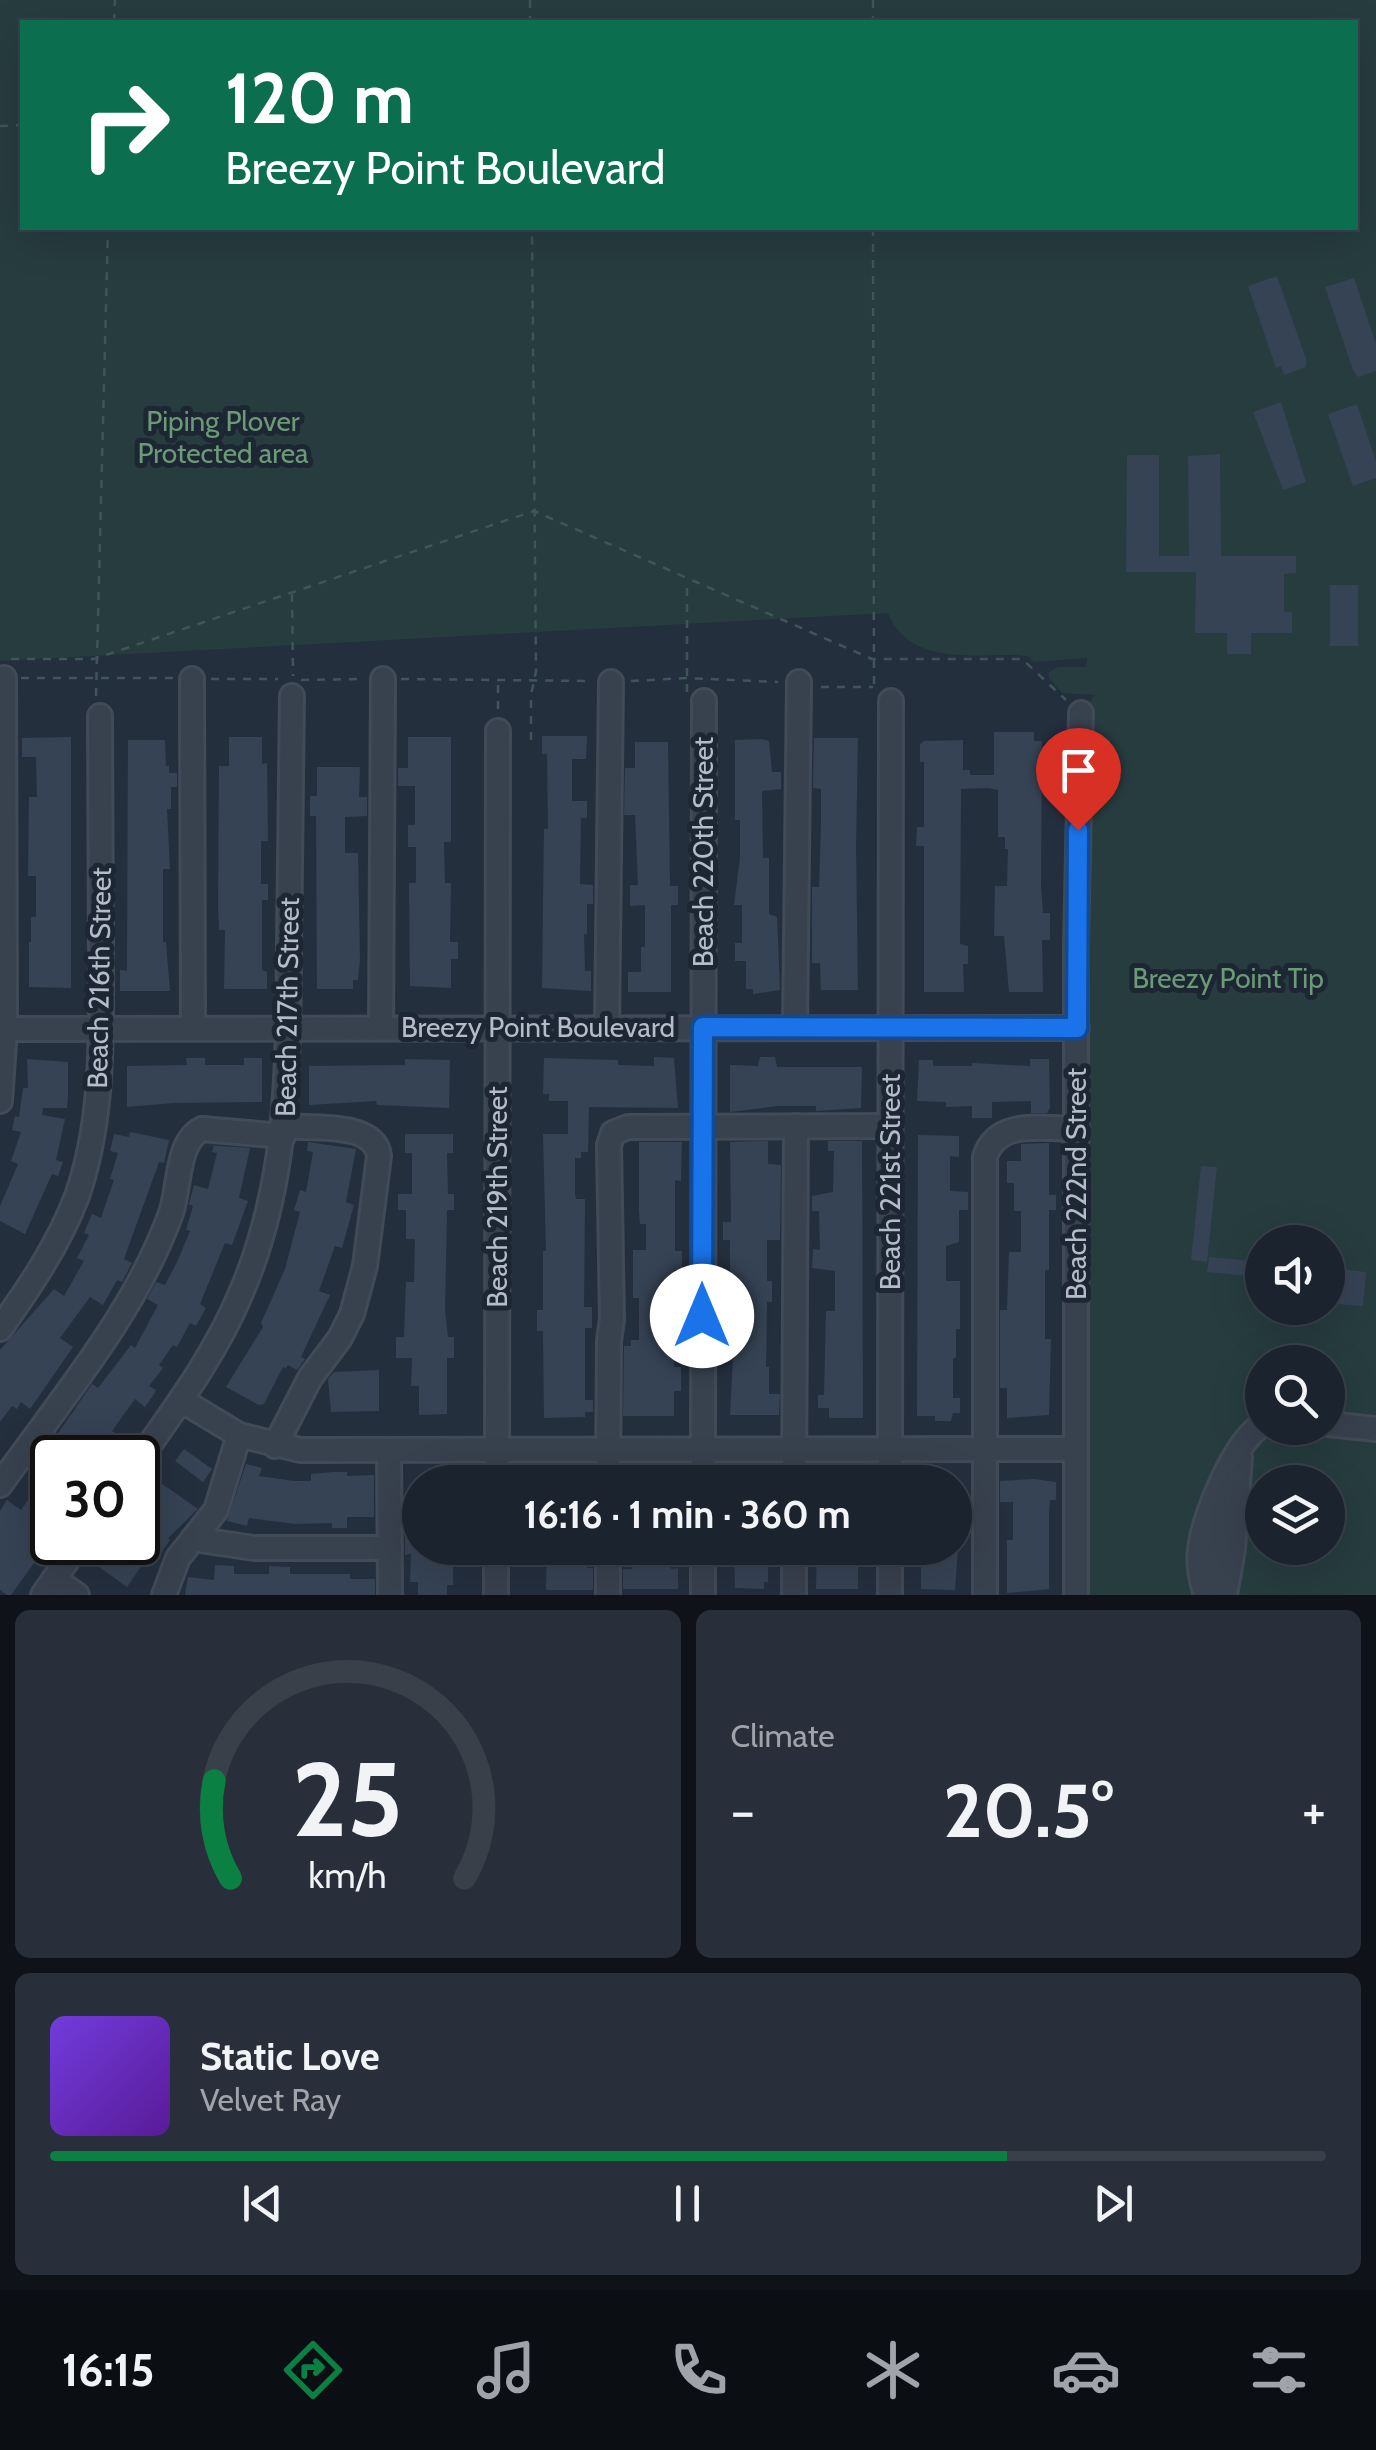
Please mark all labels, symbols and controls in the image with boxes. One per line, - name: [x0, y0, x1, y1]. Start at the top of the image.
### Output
- text: 120 m: [225, 55, 414, 141]
- icon: right: [60, 60, 190, 190]
- text: Breezy Point Boulevard: [225, 141, 665, 195]
- park label: Piping Plover Protected area: [137, 404, 309, 470]
- pin: [1036, 728, 1121, 831]
- street label: Beach 220th Street: [686, 737, 720, 967]
- icon: arrive: [1051, 743, 1106, 798]
- street label: Beach 216th Street: [80, 867, 118, 1089]
- street label: Beach 217th Street: [268, 897, 306, 1117]
- park label: Breezy Point Tip: [1132, 961, 1324, 995]
- street label: Breezy Point Boulevard: [401, 1010, 675, 1044]
- street label: Beach 222nd Street: [1059, 1068, 1093, 1300]
- street label: Beach 221st Street: [873, 1074, 907, 1290]
- street label: Beach 219th Street: [480, 1086, 514, 1308]
- map controls: [1245, 1225, 1345, 1565]
- button: sound: [1245, 1225, 1345, 1325]
- position arrow: [650, 1264, 754, 1368]
- button: search: [1245, 1345, 1345, 1445]
- speed limit sign: 30: [30, 1435, 160, 1565]
- button: layers: [1245, 1465, 1345, 1565]
- text: 16:16 · 1 min · 360 m: [524, 1491, 850, 1538]
- text: Climate: [731, 1716, 835, 1755]
- text: 25: [292, 1736, 403, 1862]
- text: 20.5°: [943, 1765, 1113, 1856]
- text: −: [731, 1777, 755, 1844]
- text: +: [1302, 1777, 1326, 1844]
- text: km/h: [309, 1854, 387, 1897]
- text: Static Love: [200, 2033, 379, 2080]
- text: Velvet Ray: [200, 2080, 341, 2119]
- icon: previous: [235, 2176, 290, 2231]
- icon: pause: [660, 2176, 715, 2231]
- icon: next: [1086, 2176, 1141, 2231]
- icon: directions: [278, 2335, 348, 2405]
- icon: music: [471, 2335, 541, 2405]
- icon: phone: [664, 2335, 734, 2405]
- icon: climate: [858, 2335, 928, 2405]
- icon: car: [1051, 2335, 1121, 2405]
- icon: filters: [1244, 2335, 1314, 2405]
- text: 16:15: [62, 2343, 154, 2397]

